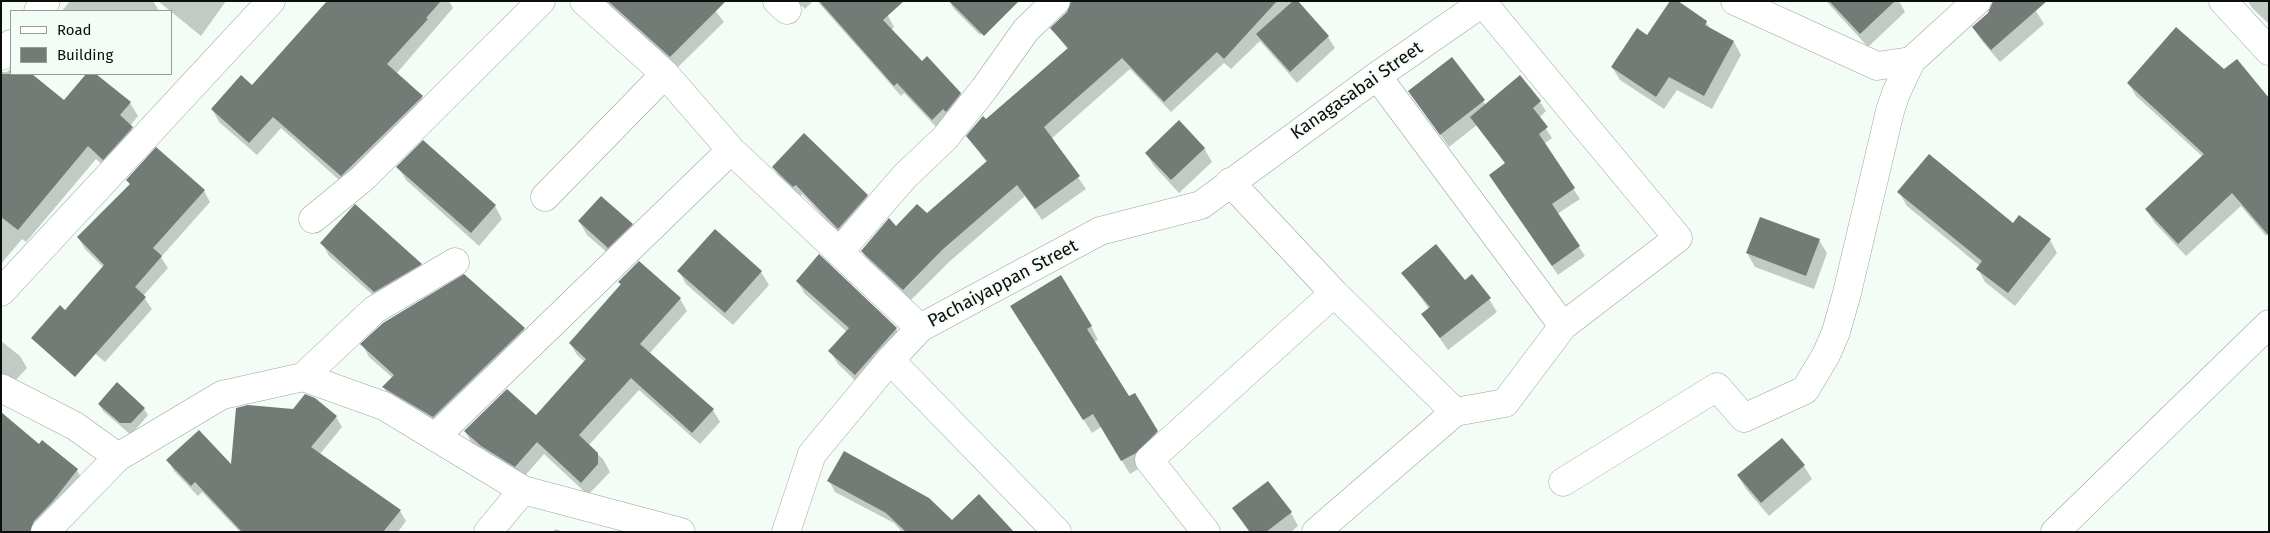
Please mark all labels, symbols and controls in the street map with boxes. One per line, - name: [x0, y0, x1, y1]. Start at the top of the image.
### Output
- legend: [10, 10, 172, 75]
- text: Road: [57, 21, 92, 39]
- street label: Kanagasabai Street: [1287, 37, 1427, 145]
- text: Building: [57, 46, 113, 64]
- street label: Pachaiyappan Street: [924, 235, 1082, 333]

